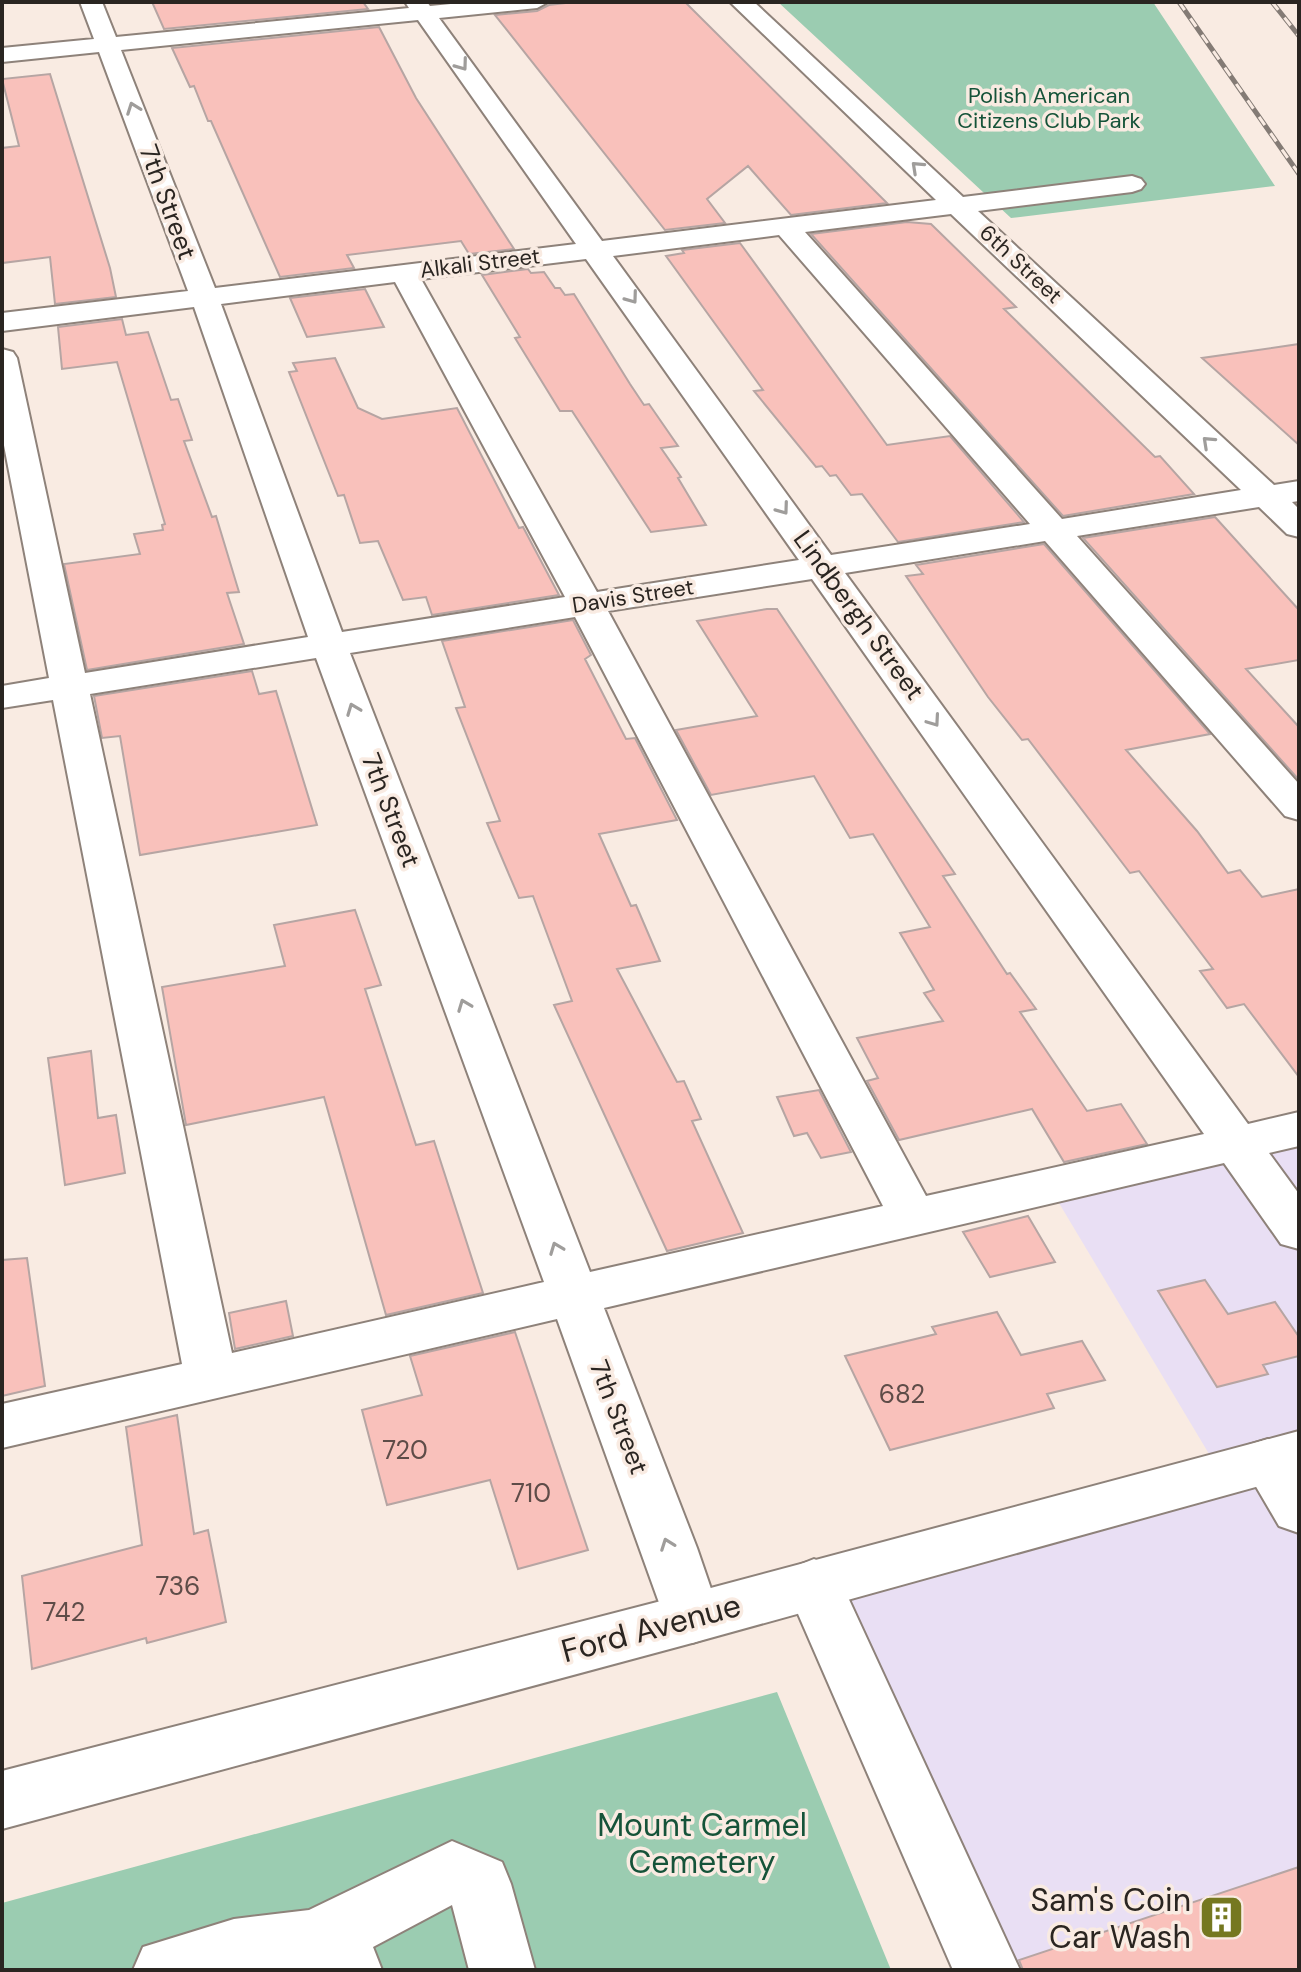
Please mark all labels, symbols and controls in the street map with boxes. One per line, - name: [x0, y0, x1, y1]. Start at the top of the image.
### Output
- one-way arrow: [452, 57, 467, 71]
- park label: Polish American Citizens Club Park: [957, 81, 1141, 135]
- one-way arrow: [126, 102, 143, 116]
- street label: 7th Street: [132, 140, 204, 264]
- one-way arrow: [912, 162, 926, 177]
- street label: 6th Street: [973, 218, 1069, 310]
- street label: Alkali Street: [418, 241, 542, 285]
- one-way arrow: [622, 289, 637, 304]
- one-way arrow: [1203, 436, 1217, 451]
- one-way arrow: [773, 501, 788, 515]
- street label: Lindbergh Street: [786, 523, 932, 707]
- street label: Davis Street: [570, 572, 696, 620]
- one-way arrow: [346, 703, 363, 717]
- one-way arrow: [925, 712, 939, 726]
- street label: 7th Street: [354, 748, 428, 872]
- one-way arrow: [458, 999, 474, 1013]
- one-way arrow: [549, 1242, 566, 1256]
- street label: 7th Street: [582, 1355, 656, 1479]
- house number: 682: [879, 1377, 925, 1411]
- house number: 720: [382, 1433, 428, 1467]
- house number: 710: [511, 1476, 551, 1510]
- one-way arrow: [660, 1538, 677, 1552]
- house number: 736: [156, 1569, 200, 1603]
- street label: Ford Avenue: [557, 1584, 745, 1672]
- house number: 742: [42, 1595, 86, 1629]
- park label: Mount Carmel Cemetery: [597, 1804, 807, 1883]
- place label: Sam's Coin Car Wash: [1030, 1879, 1191, 1958]
- building icon: Sam's Coin Car Wash: [1198, 1894, 1246, 1942]

